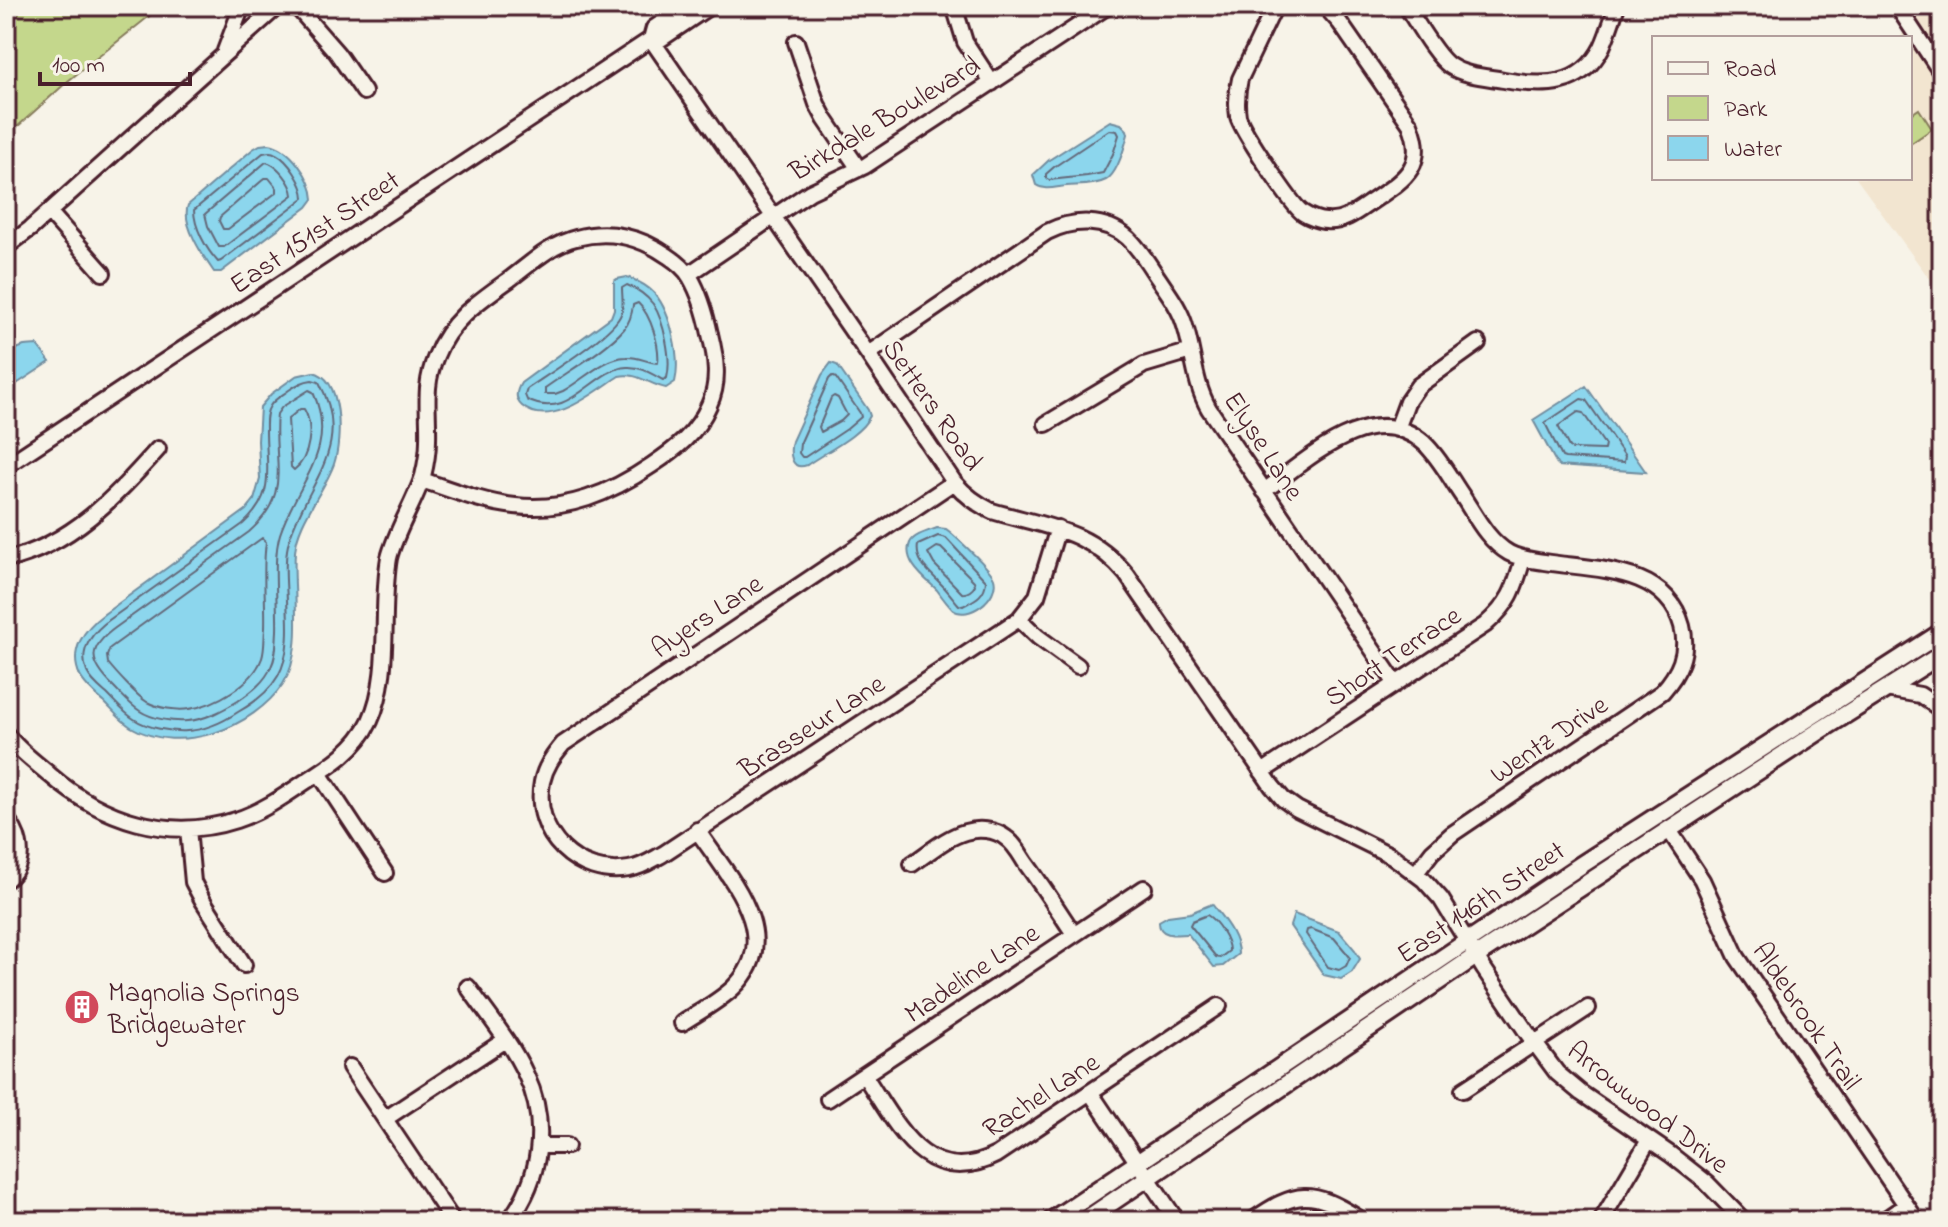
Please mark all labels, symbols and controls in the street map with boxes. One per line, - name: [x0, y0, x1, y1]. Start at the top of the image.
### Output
- scale bar: [40, 36, 190, 86]
- legend: [1652, 36, 1912, 180]
- street label: Birkdale Boulevard: [781, 46, 990, 194]
- text: 100 m: [52, 49, 105, 84]
- text: Road: [1724, 53, 1777, 88]
- text: Park: [1724, 93, 1768, 128]
- text: Water: [1724, 133, 1782, 168]
- street label: East 151st Street: [223, 162, 409, 306]
- street label: Setters Road: [871, 332, 992, 481]
- street label: Elyse Lane: [1211, 384, 1313, 510]
- street label: Ayers Lane: [644, 565, 772, 670]
- street label: Short Terrace: [1317, 597, 1471, 719]
- street label: Brasseur Lane: [731, 665, 895, 791]
- street label: Wentz Drive: [1483, 686, 1618, 796]
- street label: East 146th Street: [1389, 832, 1575, 976]
- street label: Madeline Lane: [897, 914, 1049, 1035]
- street label: Aldebrook Trail: [1740, 935, 1870, 1099]
- place label: Magnolia Springs Bridgewater: [107, 974, 300, 1047]
- building icon: Magnolia Springs Bridgewater: [63, 988, 101, 1026]
- street label: Arrowwood Drive: [1557, 1032, 1737, 1186]
- street label: Rachel Lane: [975, 1043, 1109, 1150]

